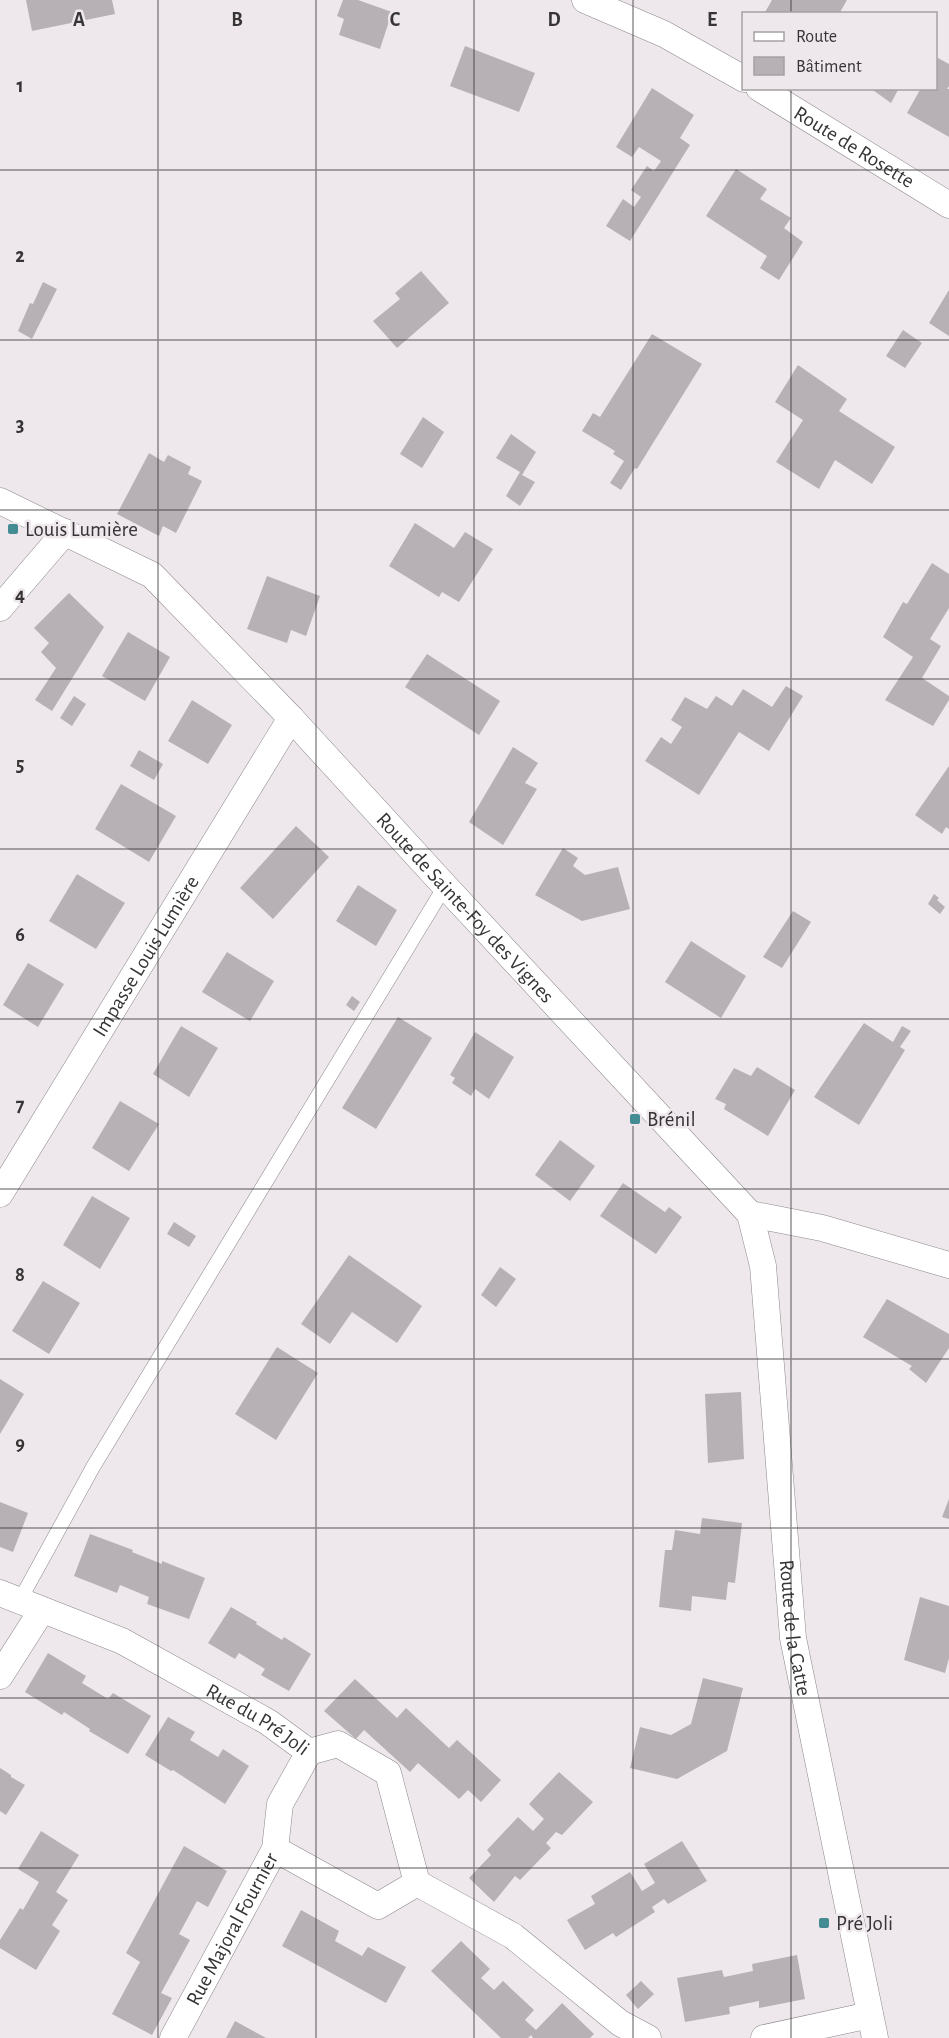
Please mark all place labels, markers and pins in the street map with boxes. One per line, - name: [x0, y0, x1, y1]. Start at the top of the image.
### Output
- place label: Louis Lumière: [25, 519, 138, 540]
- marker: Louis Lumière: [6, 522, 20, 536]
- place label: Brénil: [647, 1109, 696, 1130]
- marker: Brénil: [628, 1112, 642, 1126]
- place label: Pré Joli: [836, 1913, 893, 1934]
- marker: Pré Joli: [817, 1916, 831, 1930]

